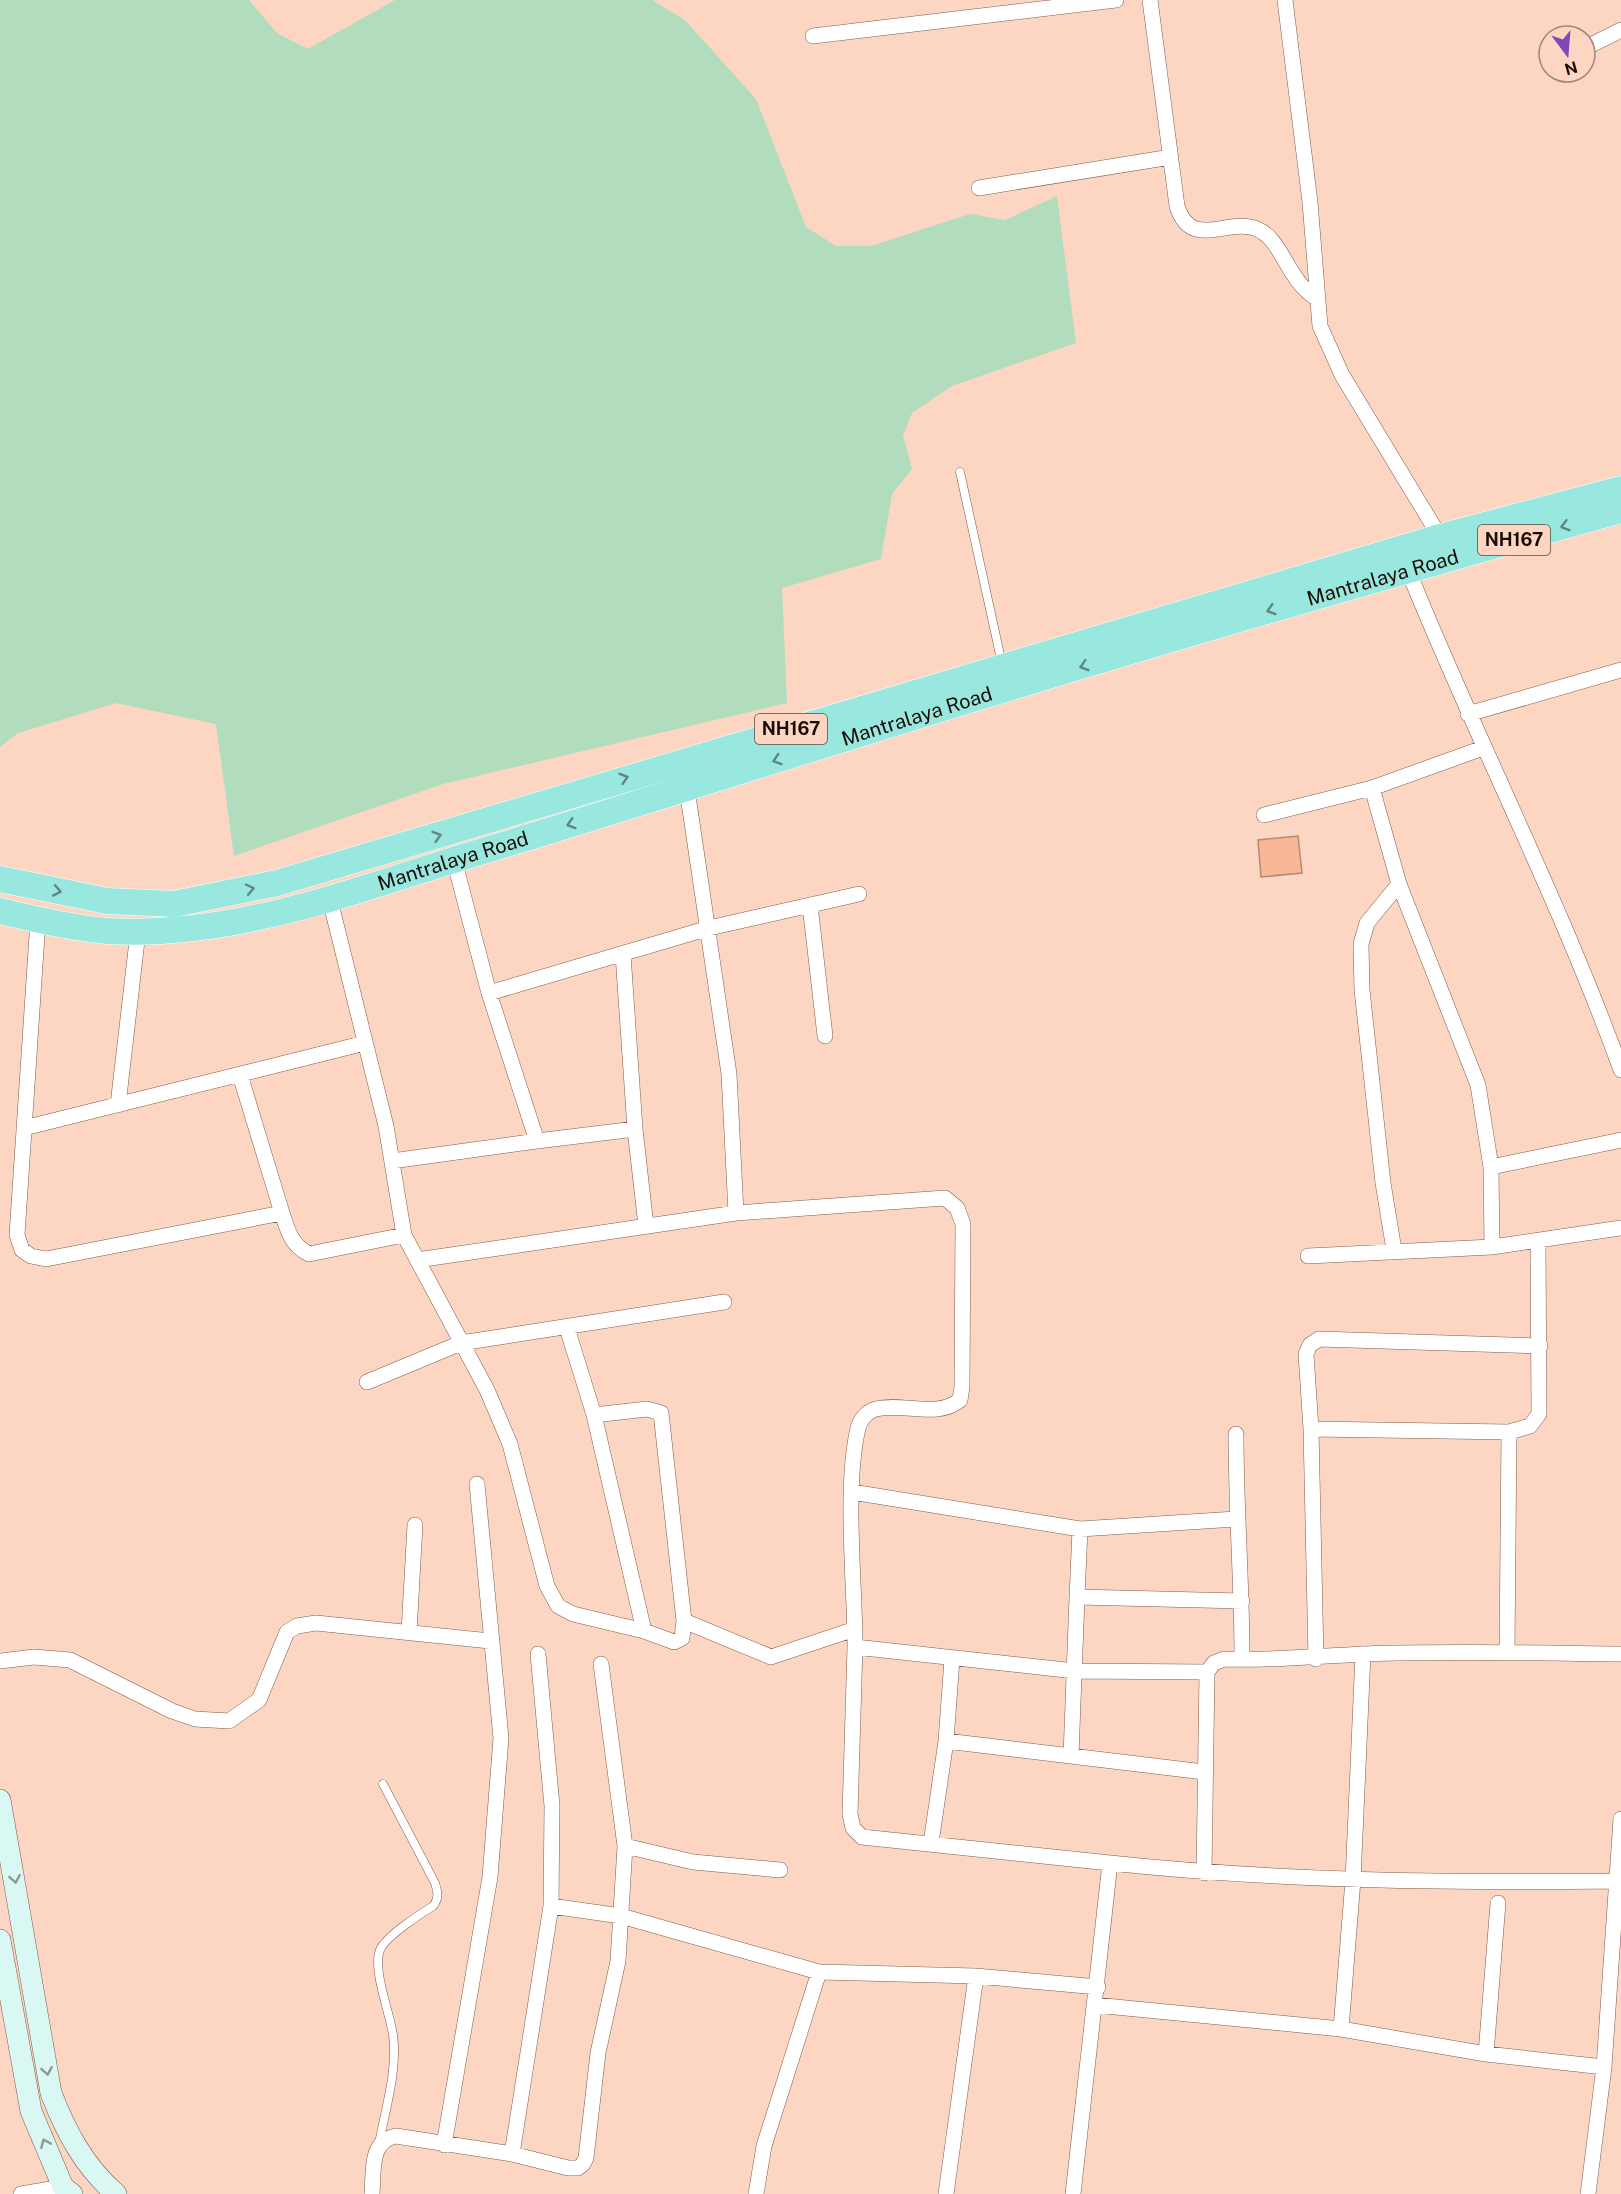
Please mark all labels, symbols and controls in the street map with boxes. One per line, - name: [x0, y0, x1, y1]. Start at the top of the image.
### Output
- north arrow: [1537, 24, 1597, 84]
- text: N: [1562, 57, 1580, 79]
- one-way arrow: [1560, 519, 1571, 531]
- road number: NH167: [1478, 525, 1550, 555]
- street label: Mantralaya Road: [1304, 544, 1461, 611]
- one-way arrow: [1266, 603, 1277, 615]
- one-way arrow: [1079, 659, 1090, 671]
- street label: Mantralaya Road: [839, 682, 995, 751]
- road number: NH167: [755, 714, 827, 744]
- one-way arrow: [772, 753, 783, 765]
- one-way arrow: [618, 773, 629, 785]
- one-way arrow: [566, 817, 577, 830]
- street label: Mantralaya Road: [375, 826, 531, 896]
- one-way arrow: [431, 830, 442, 843]
- one-way arrow: [245, 883, 255, 896]
- one-way arrow: [52, 884, 62, 897]
- one-way arrow: [8, 1874, 20, 1883]
- one-way arrow: [40, 2065, 53, 2075]
- one-way arrow: [40, 2138, 52, 2149]

